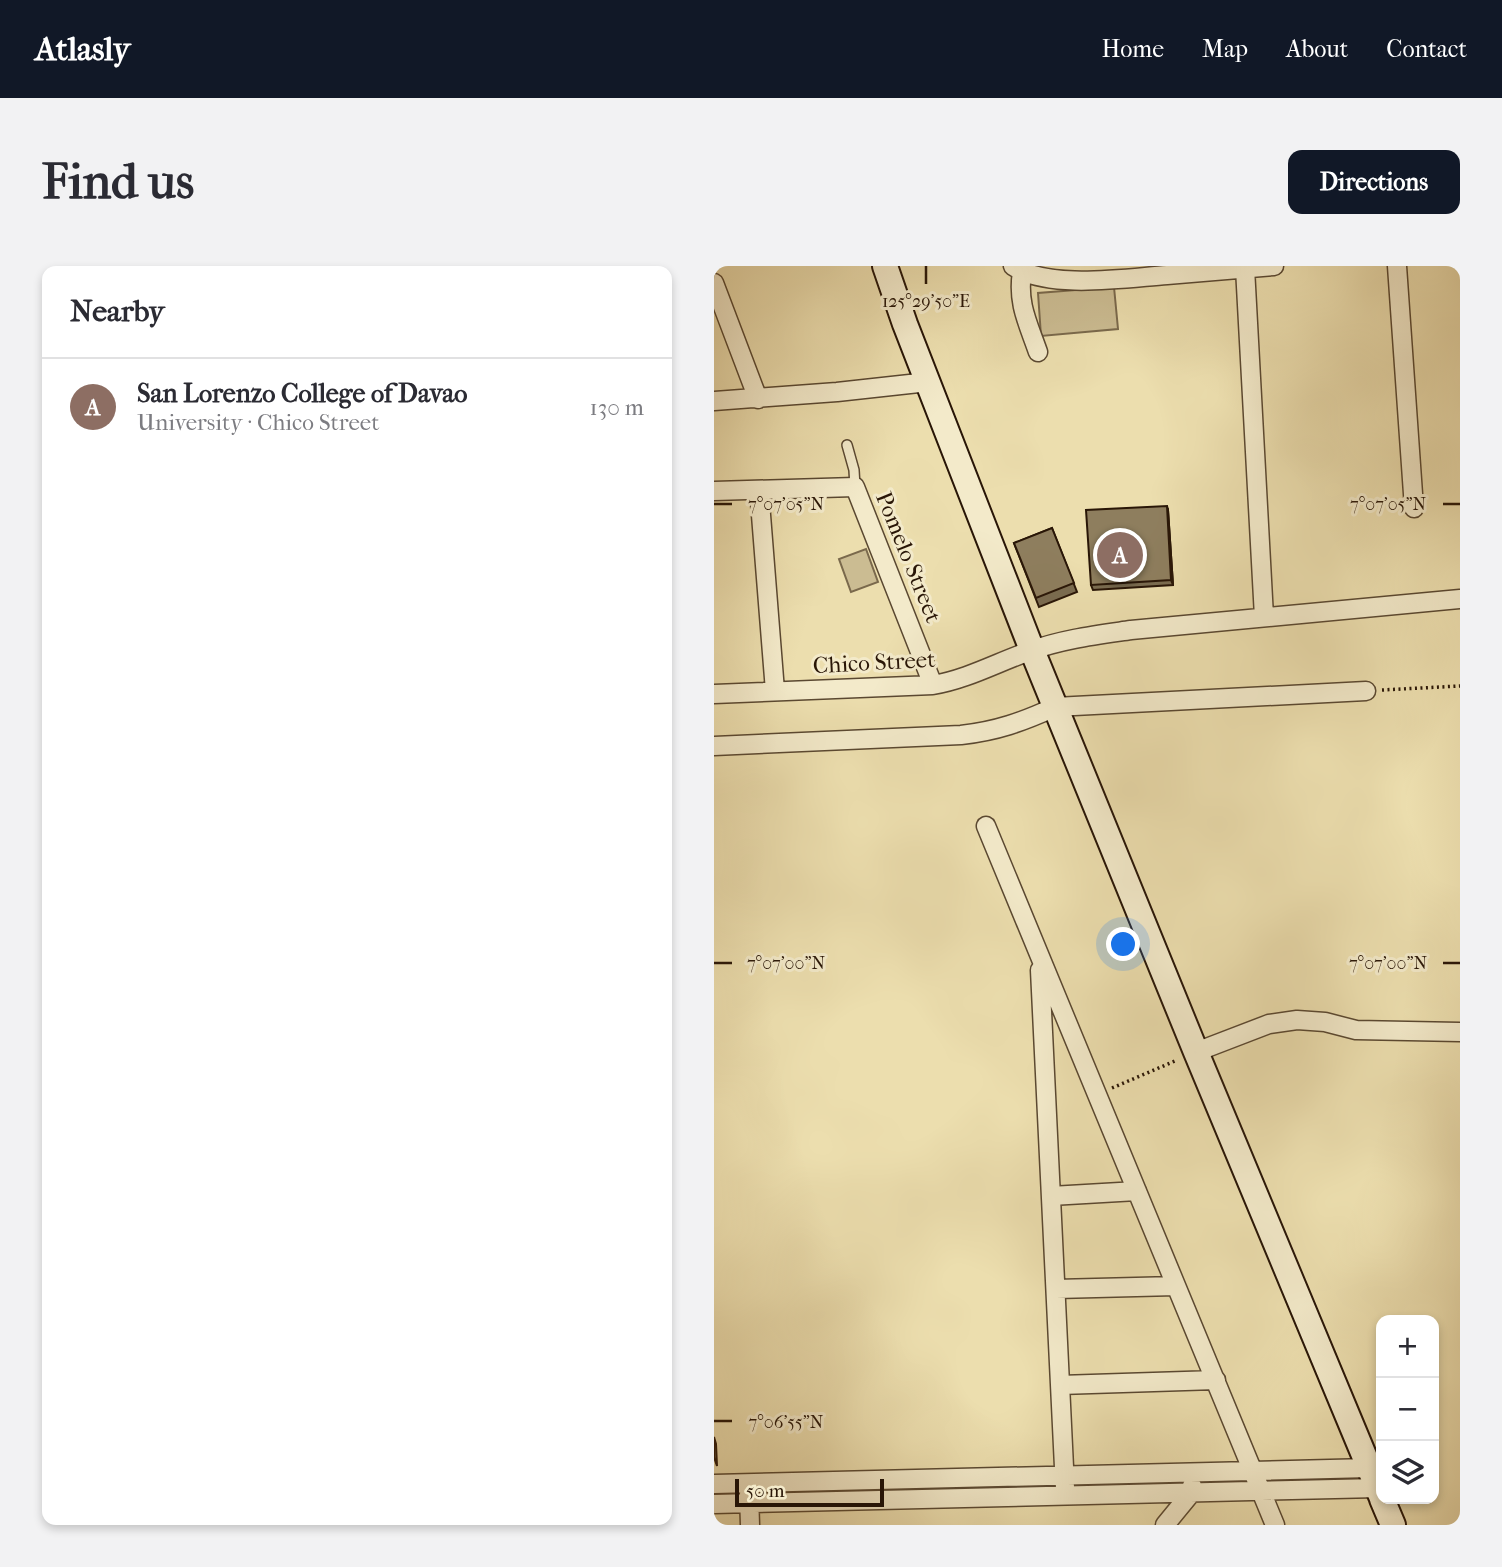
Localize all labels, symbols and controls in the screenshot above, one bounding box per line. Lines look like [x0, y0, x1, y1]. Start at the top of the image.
text: Atlasly [35, 30, 130, 69]
text: Home [1102, 35, 1164, 63]
text: Map [1202, 35, 1248, 63]
text: About [1286, 35, 1348, 63]
text: Contact [1386, 35, 1467, 63]
button: Directions [1288, 150, 1460, 214]
text: Find us [42, 153, 194, 211]
text: 125°29'50"E [882, 291, 970, 312]
text: Nearby [70, 294, 165, 329]
text: San Lorenzo College of Davao [137, 378, 467, 409]
text: A [86, 394, 100, 421]
text: 130 m [590, 394, 644, 421]
text: University · Chico Street [137, 409, 379, 436]
street label: Pomelo Street [870, 488, 947, 627]
text: 7°07'05"N [748, 494, 824, 515]
text: 7°07'05"N [1350, 494, 1426, 515]
pin: A [1097, 529, 1143, 581]
street label: Chico Street [812, 646, 936, 679]
your location [1106, 927, 1140, 961]
text: 7°07'00"N [747, 953, 825, 974]
text: 7°07'00"N [1349, 953, 1427, 974]
map controls [1376, 1315, 1439, 1504]
button: + [1376, 1315, 1439, 1378]
button: − [1376, 1378, 1439, 1441]
text: 7°06'55"N [749, 1412, 824, 1433]
button: layers [1376, 1441, 1439, 1504]
scale bar [735, 1476, 884, 1508]
text: 50 m [746, 1480, 785, 1502]

